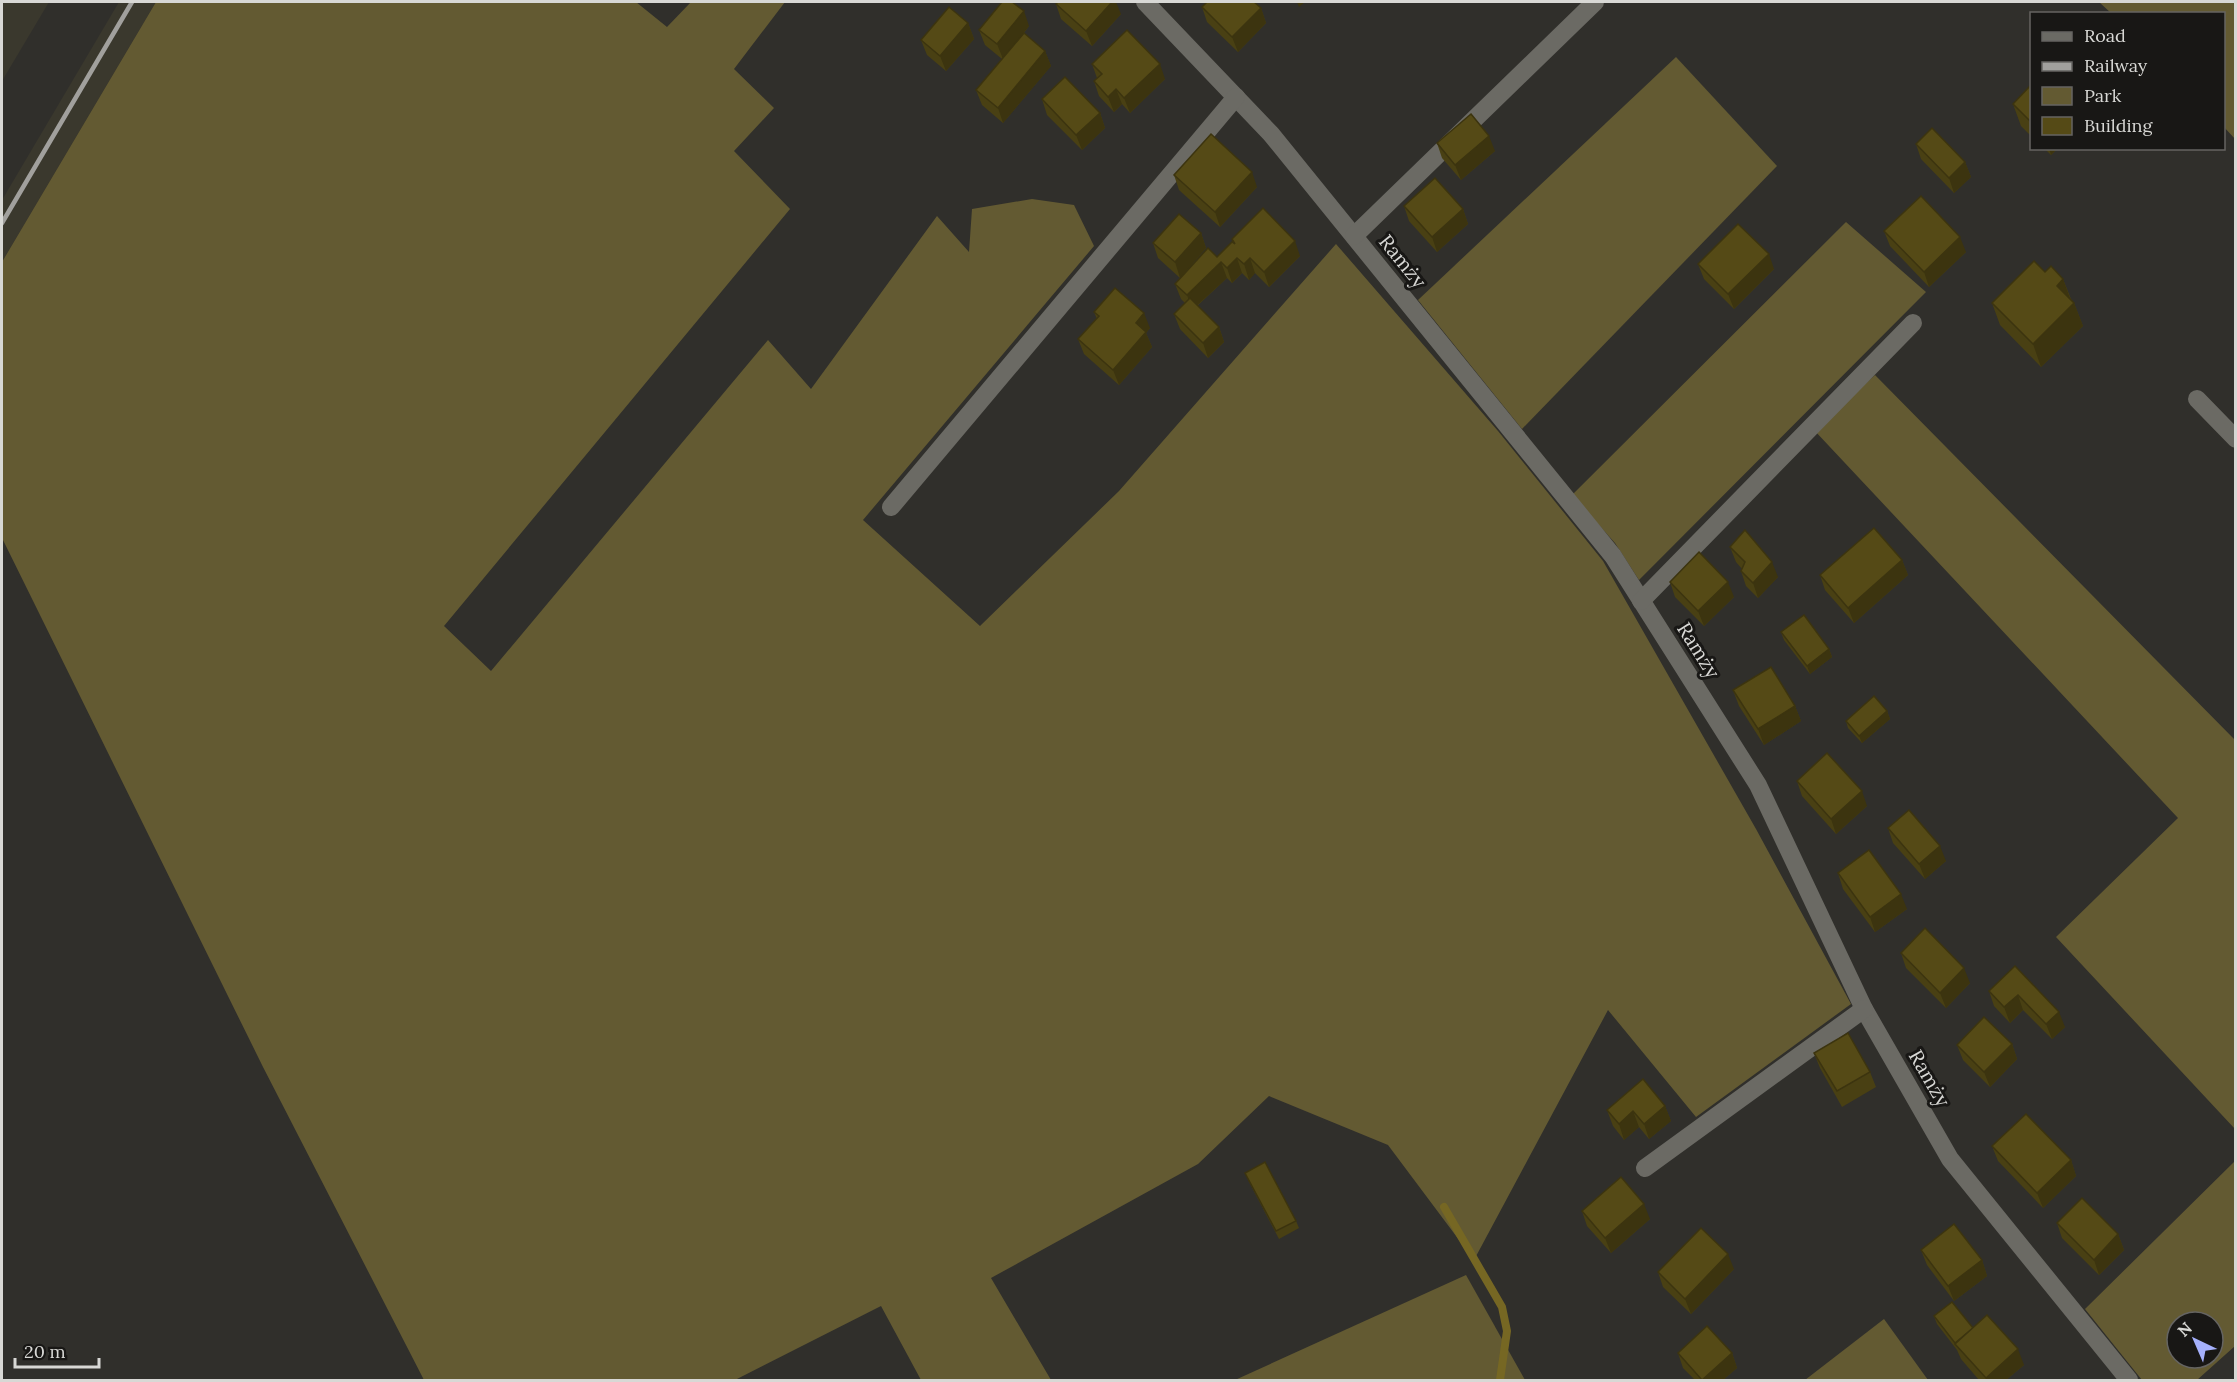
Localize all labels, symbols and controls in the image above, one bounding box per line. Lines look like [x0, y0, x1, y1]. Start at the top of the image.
legend [2030, 12, 2225, 150]
text: Road [2084, 24, 2126, 47]
text: Railway [2084, 54, 2148, 77]
text: Park [2084, 84, 2122, 107]
text: Building [2084, 114, 2154, 137]
street label: Ramży [1374, 229, 1432, 293]
street label: Ramży [1672, 617, 1726, 683]
street label: Ramży [1904, 1045, 1956, 1111]
north arrow [2165, 1310, 2225, 1370]
text: N [2173, 1318, 2196, 1341]
scale bar [15, 1331, 99, 1369]
text: 20 m [24, 1340, 66, 1363]

